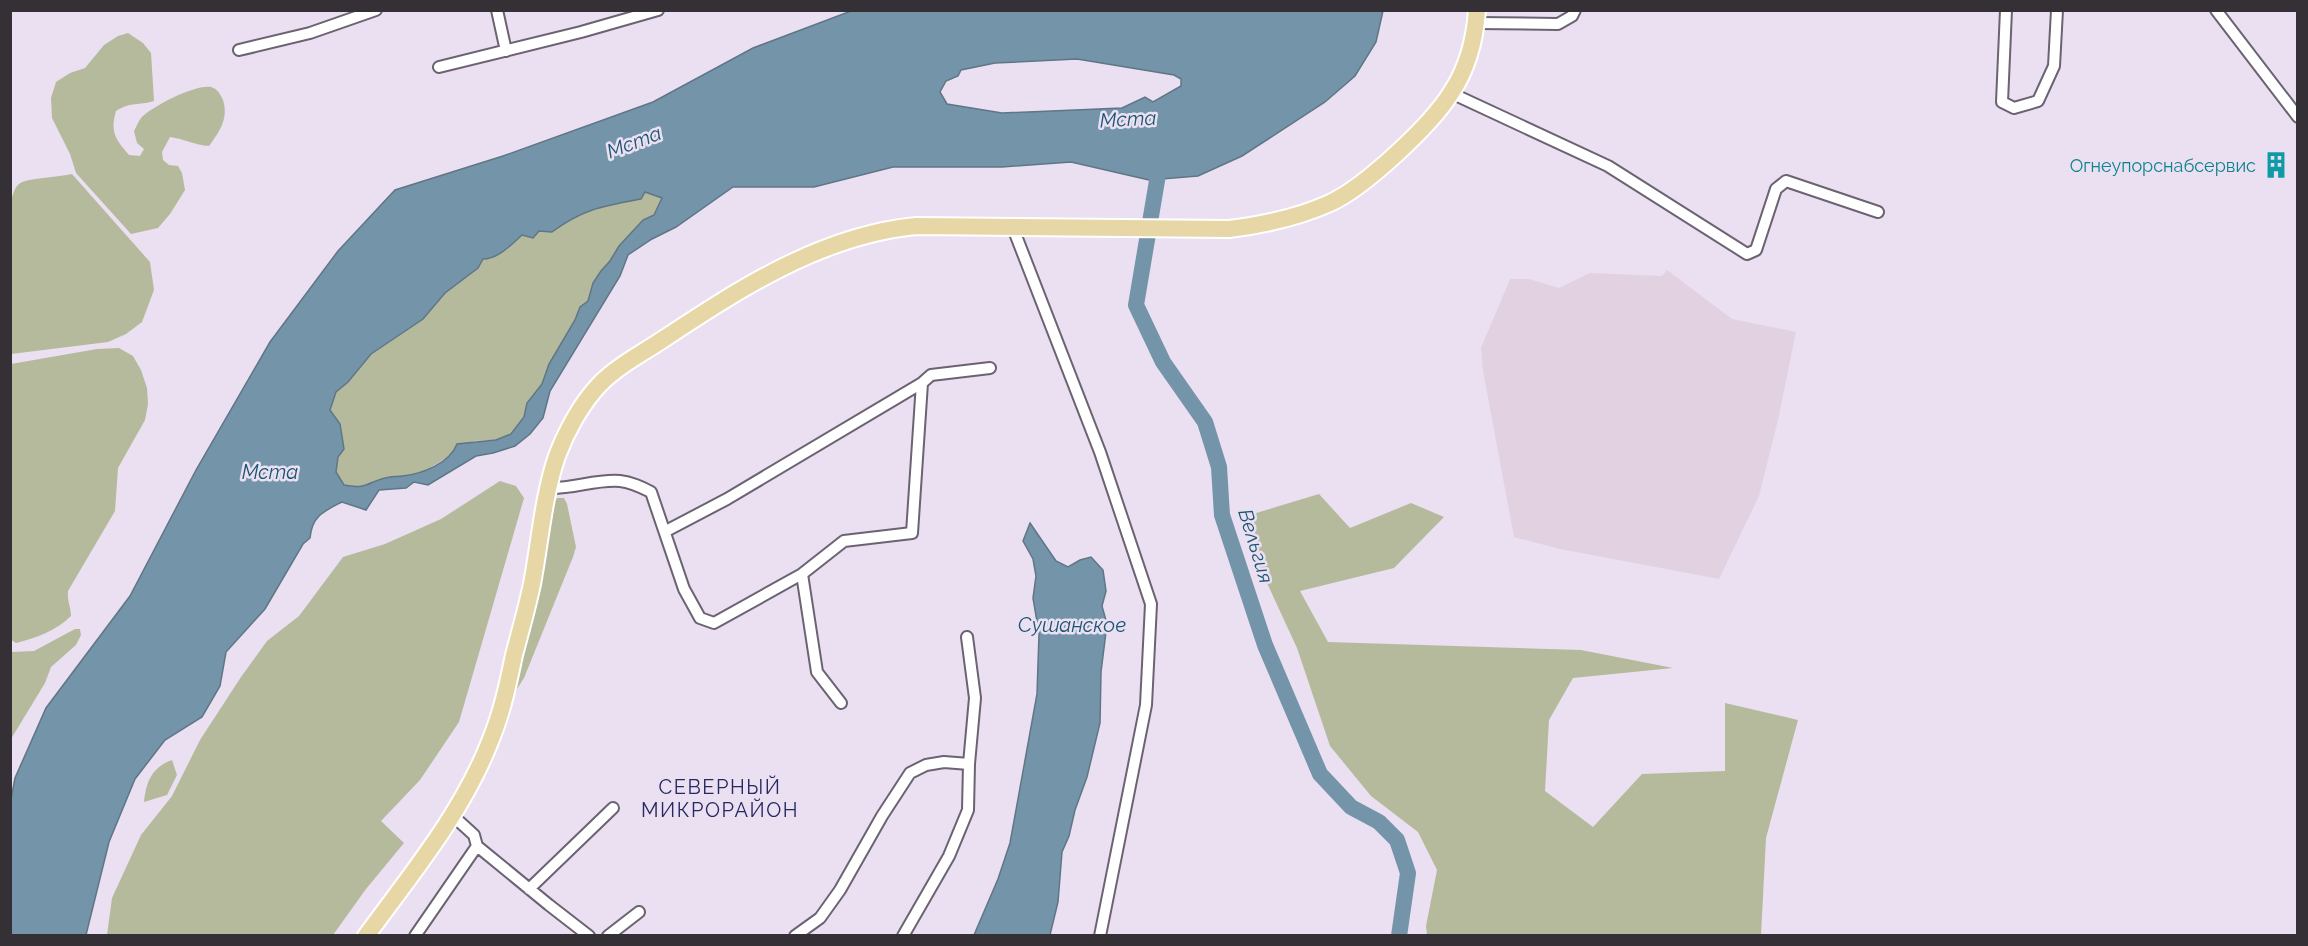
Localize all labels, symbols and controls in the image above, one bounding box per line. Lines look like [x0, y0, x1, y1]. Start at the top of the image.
water label: Мста [1099, 106, 1157, 132]
water label: Мста [603, 121, 665, 163]
building icon: Огнеупорснабсервис [2261, 150, 2291, 180]
place label: Огнеупорснабсервис [2070, 155, 2256, 176]
water label: Мста [242, 460, 298, 484]
water label: Вельгия [1233, 506, 1279, 586]
water label: Сушанское [1018, 613, 1126, 637]
district label: СЕВЕРНЫЙ МИКРОРАЙОН [641, 775, 799, 822]

